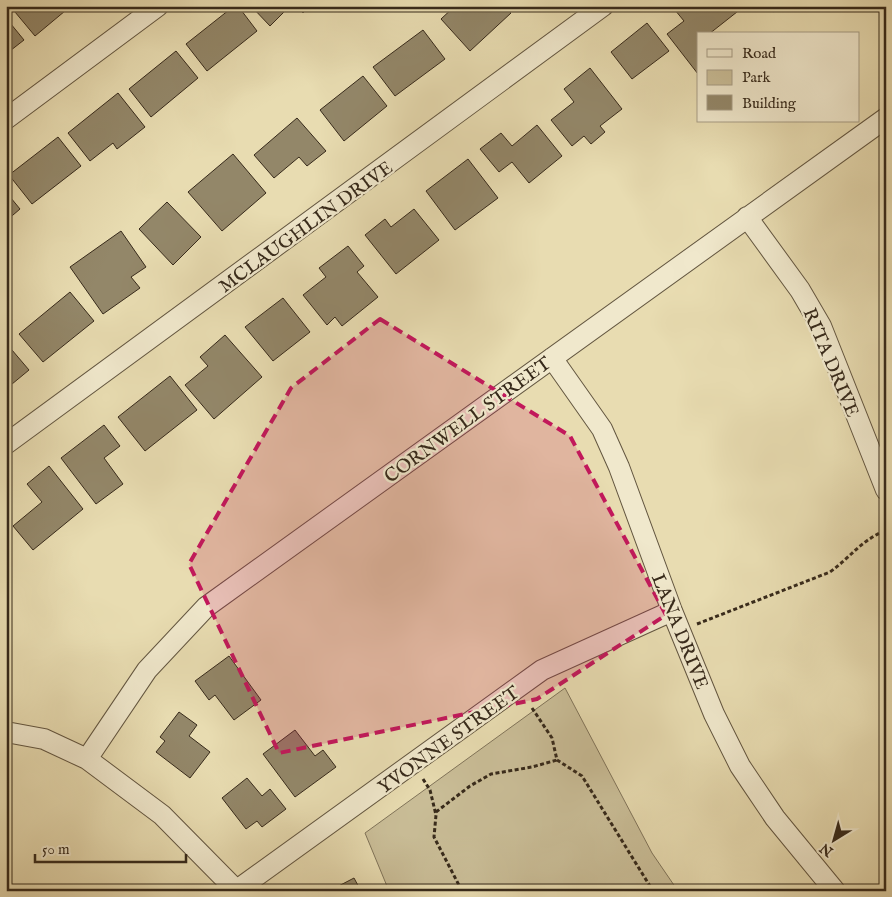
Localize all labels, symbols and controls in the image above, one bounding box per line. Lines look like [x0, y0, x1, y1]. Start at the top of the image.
legend [697, 32, 860, 122]
text: Road [742, 44, 777, 63]
text: Park [742, 68, 772, 87]
text: Building [742, 94, 797, 113]
street label: MCLAUGHLIN DRIVE [214, 156, 398, 299]
street label: RITA DRIVE [796, 305, 864, 421]
street label: CORNWELL STREET [380, 352, 556, 489]
street label: LANA DRIVE [645, 570, 713, 693]
street label: YVONNE STREET [374, 681, 525, 800]
north arrow [810, 814, 860, 864]
scale bar [35, 832, 186, 864]
text: N [817, 839, 838, 861]
text: 50 m [42, 840, 70, 859]

